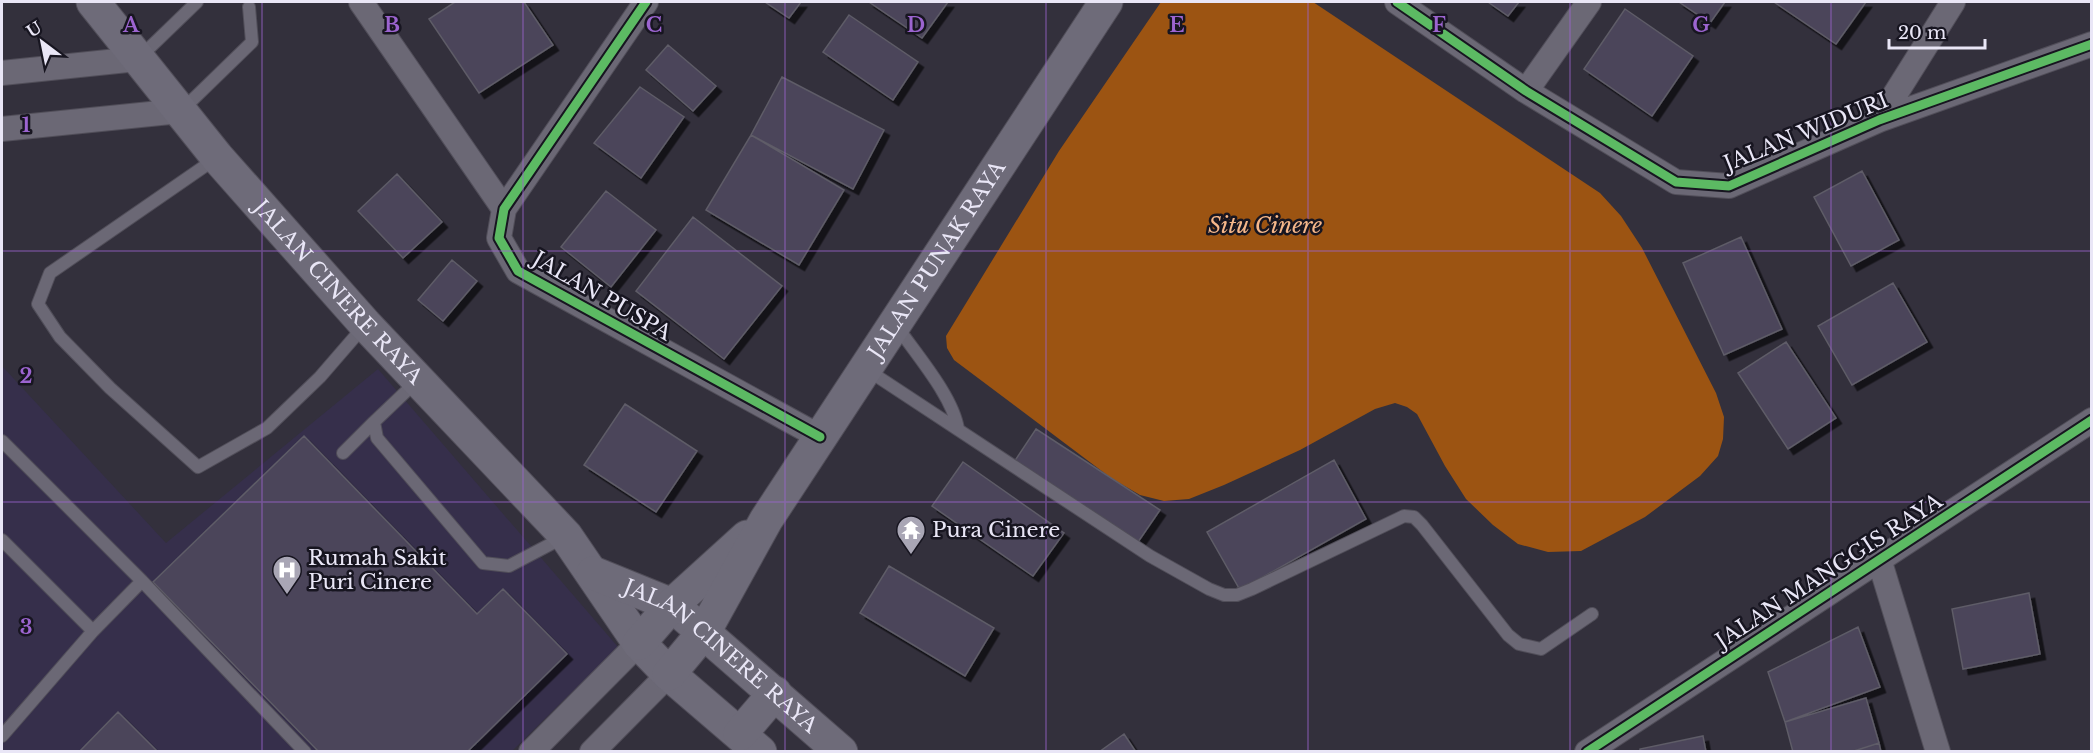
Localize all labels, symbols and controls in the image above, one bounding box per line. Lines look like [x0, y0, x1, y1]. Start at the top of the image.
north arrow [12, 12, 72, 72]
scale bar [1889, 12, 1985, 50]
text: A [122, 13, 140, 37]
text: B [384, 13, 400, 37]
text: C [646, 13, 662, 37]
text: D [907, 13, 925, 37]
text: E [1169, 13, 1185, 37]
text: F [1432, 13, 1446, 37]
text: G [1692, 13, 1710, 37]
text: U [23, 17, 45, 41]
text: 20 m [1898, 22, 1946, 44]
street label: JALAN WIDURI [1717, 87, 1892, 178]
text: 1 [22, 113, 31, 137]
street label: JALAN PUNAK RAYA [861, 155, 1012, 366]
street label: JALAN CINERE RAYA [246, 192, 429, 390]
water label: Situ Cinere [1208, 212, 1322, 239]
street label: JALAN PUSPA [525, 244, 677, 347]
text: 2 [19, 364, 33, 388]
street label: JALAN MANGGIS RAYA [1708, 488, 1948, 656]
temple icon: Pura Cinere [895, 514, 927, 556]
place label: Pura Cinere [932, 517, 1060, 543]
place label: Rumah Sakit Puri Cinere [308, 545, 447, 595]
hospital icon: Rumah Sakit Puri Cinere [271, 554, 303, 596]
street label: JALAN CINERE RAYA [617, 573, 823, 739]
text: 3 [20, 615, 32, 639]

